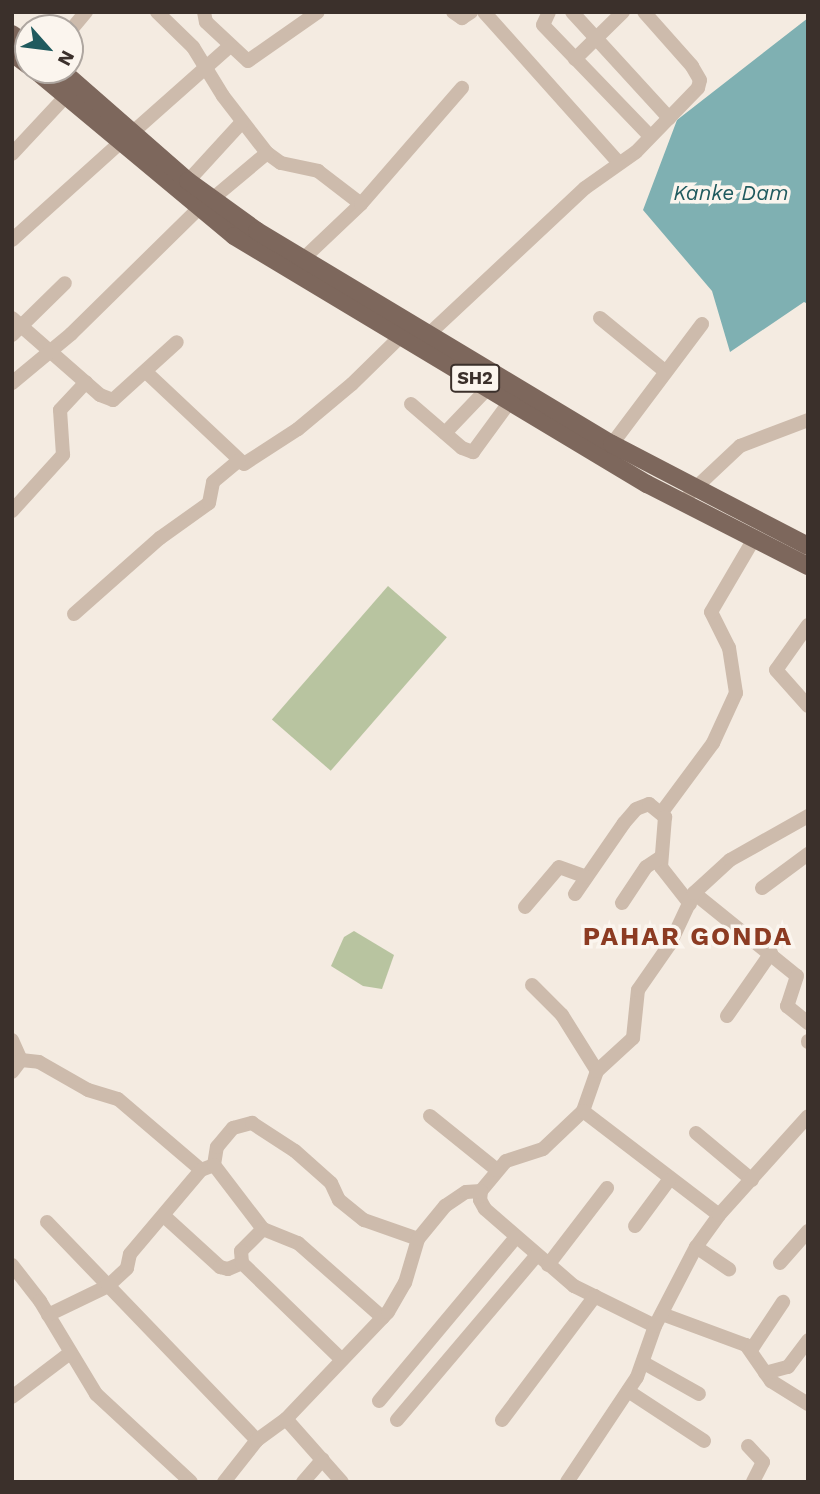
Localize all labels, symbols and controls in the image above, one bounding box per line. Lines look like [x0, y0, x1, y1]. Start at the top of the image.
north arrow [14, 14, 84, 84]
text: N [53, 47, 80, 70]
water label: Kanke Dam [673, 180, 789, 206]
road number: SH2 [449, 364, 501, 392]
district label: PAHAR GONDA [584, 921, 792, 953]

